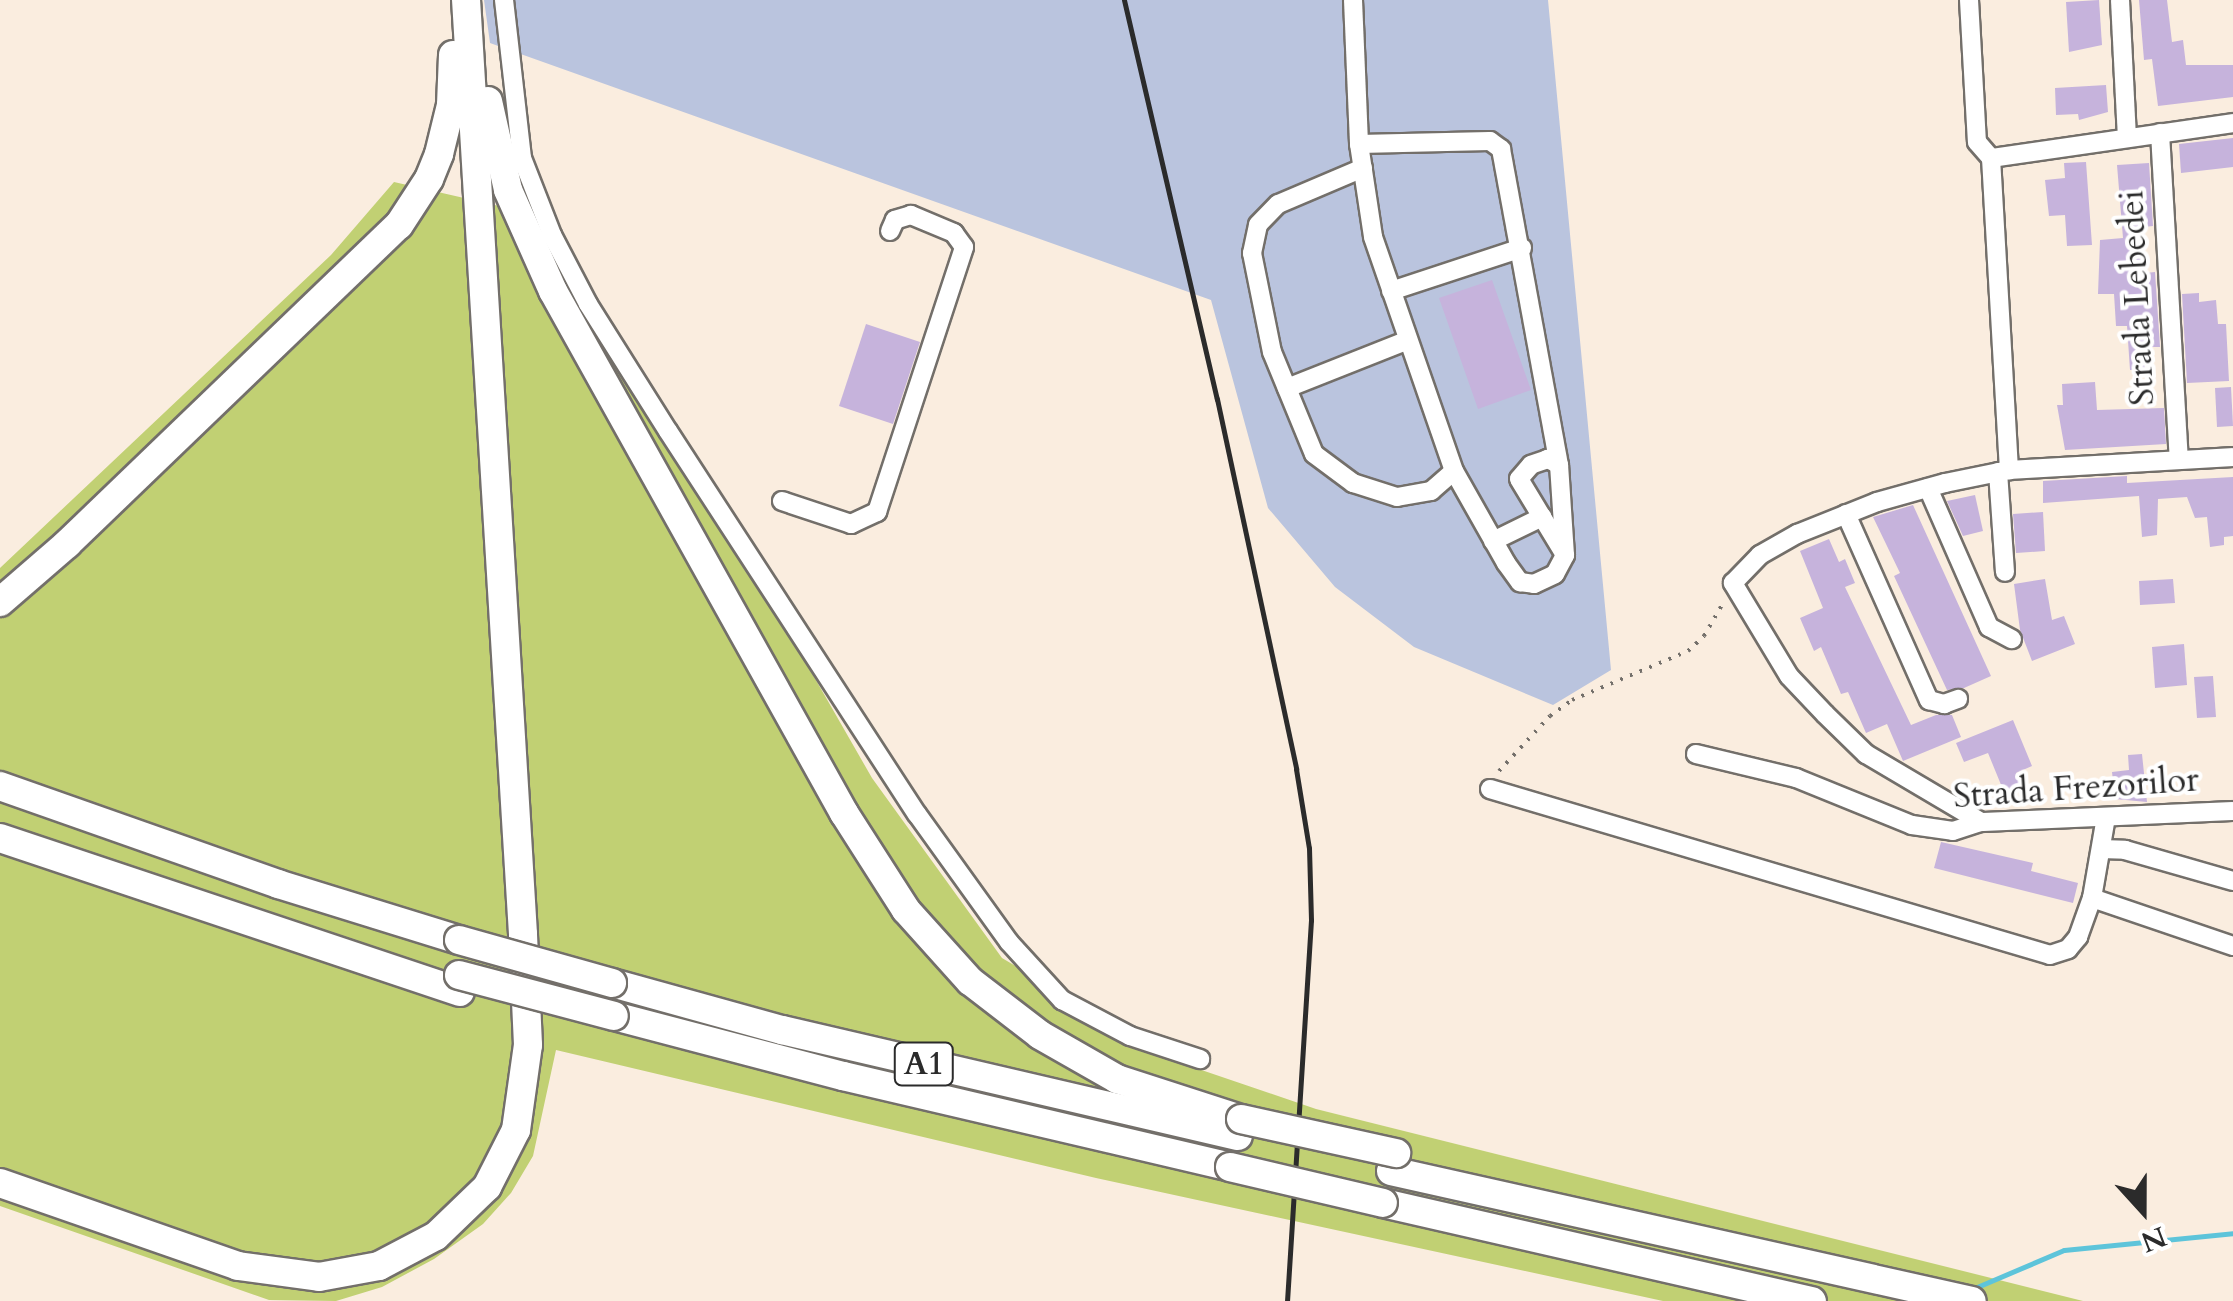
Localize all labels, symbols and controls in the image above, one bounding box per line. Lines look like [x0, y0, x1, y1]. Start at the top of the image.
street label: Strada Lebedei [2110, 189, 2164, 407]
street label: Strada Frezorilor [1952, 758, 2200, 818]
road number: A1 [892, 1037, 956, 1091]
north arrow [2093, 1161, 2193, 1261]
text: N [2136, 1217, 2172, 1261]

